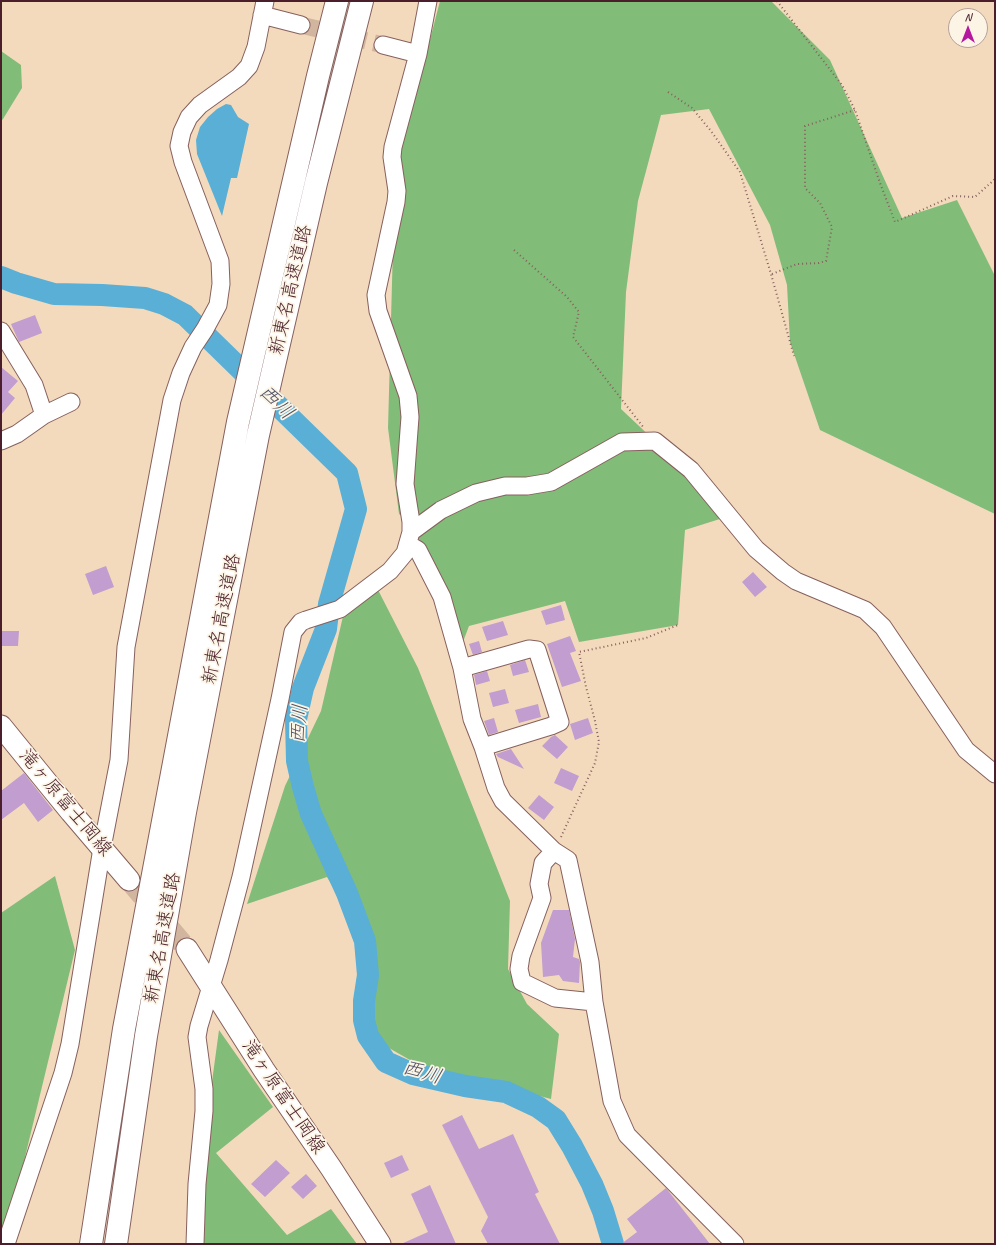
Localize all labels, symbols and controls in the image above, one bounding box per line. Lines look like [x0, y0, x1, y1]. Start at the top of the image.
north arrow [948, 8, 988, 48]
text: N [965, 10, 971, 24]
street label: 新東名高速道路 [265, 223, 317, 357]
water label: 西川 [253, 380, 299, 426]
street label: 新東名高速道路 [198, 552, 246, 686]
water label: 西川 [287, 703, 313, 745]
street label: 滝ヶ原富士岡線 [14, 745, 116, 861]
street label: 新東名高速道路 [140, 871, 186, 1005]
street label: 滝ヶ原富士岡線 [236, 1035, 330, 1159]
water label: 西川 [399, 1056, 445, 1090]

